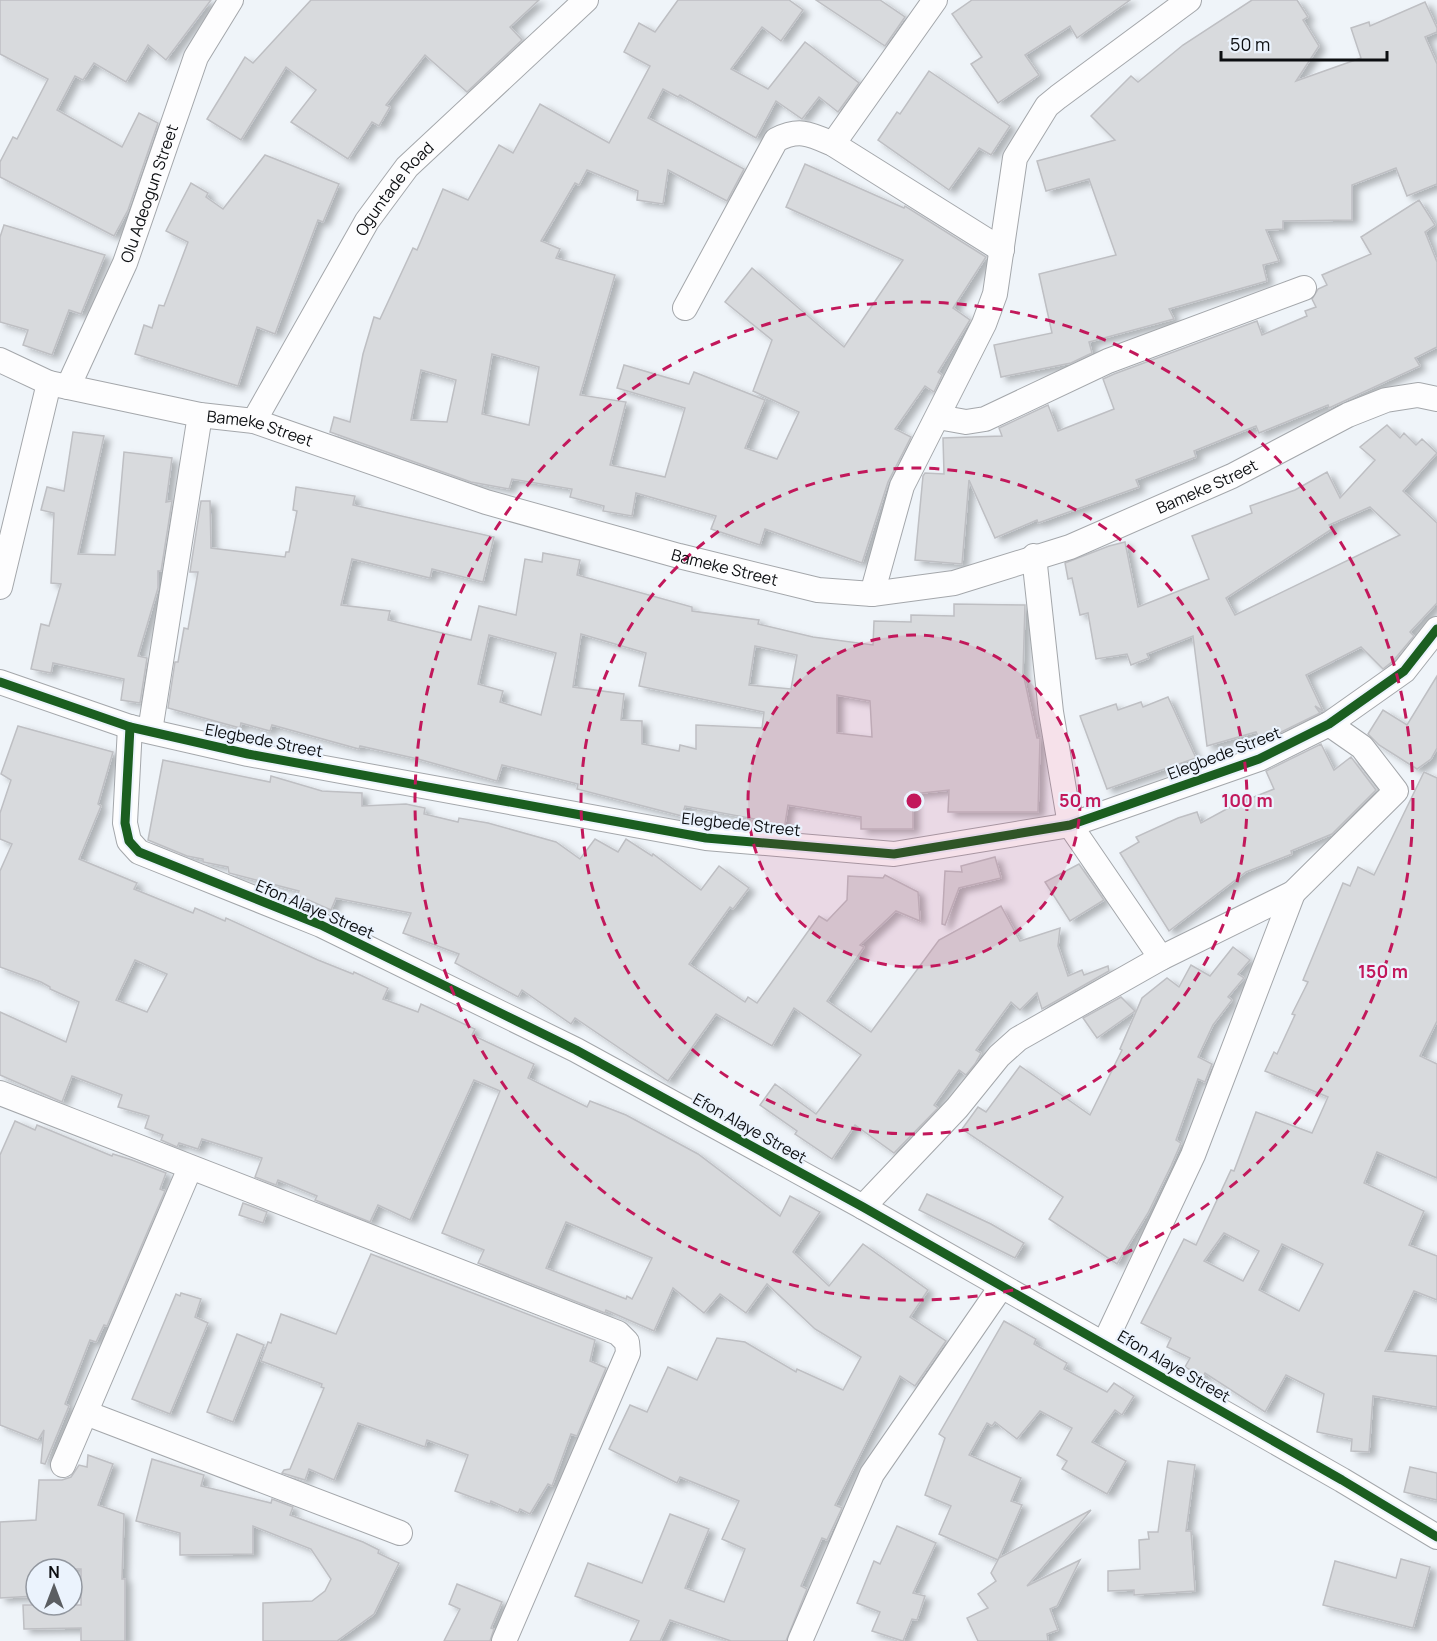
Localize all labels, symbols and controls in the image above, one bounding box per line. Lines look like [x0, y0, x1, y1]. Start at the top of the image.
scale bar [1221, 24, 1388, 62]
text: 50 m [1230, 32, 1270, 56]
street label: Olu Adeogun Street [115, 121, 183, 266]
street label: Oguntade Road [350, 137, 438, 240]
street label: Bameke Street [206, 405, 316, 452]
street label: Bameke Street [1153, 454, 1261, 519]
street label: Bameke Street [669, 543, 780, 591]
street label: Elegbede Street [203, 718, 325, 762]
street label: Elegbede Street [1164, 721, 1284, 785]
text: 50 m [1059, 788, 1101, 812]
text: 100 m [1221, 788, 1273, 812]
centre of rings [904, 791, 924, 811]
street label: Elegbede Street [680, 807, 802, 841]
street label: Efon Alaye Street [252, 874, 378, 944]
text: 150 m [1358, 959, 1408, 983]
street label: Efon Alaye Street [689, 1088, 811, 1168]
street label: Efon Alaye Street [1114, 1325, 1234, 1407]
north arrow [24, 1557, 84, 1617]
text: N [48, 1561, 60, 1583]

